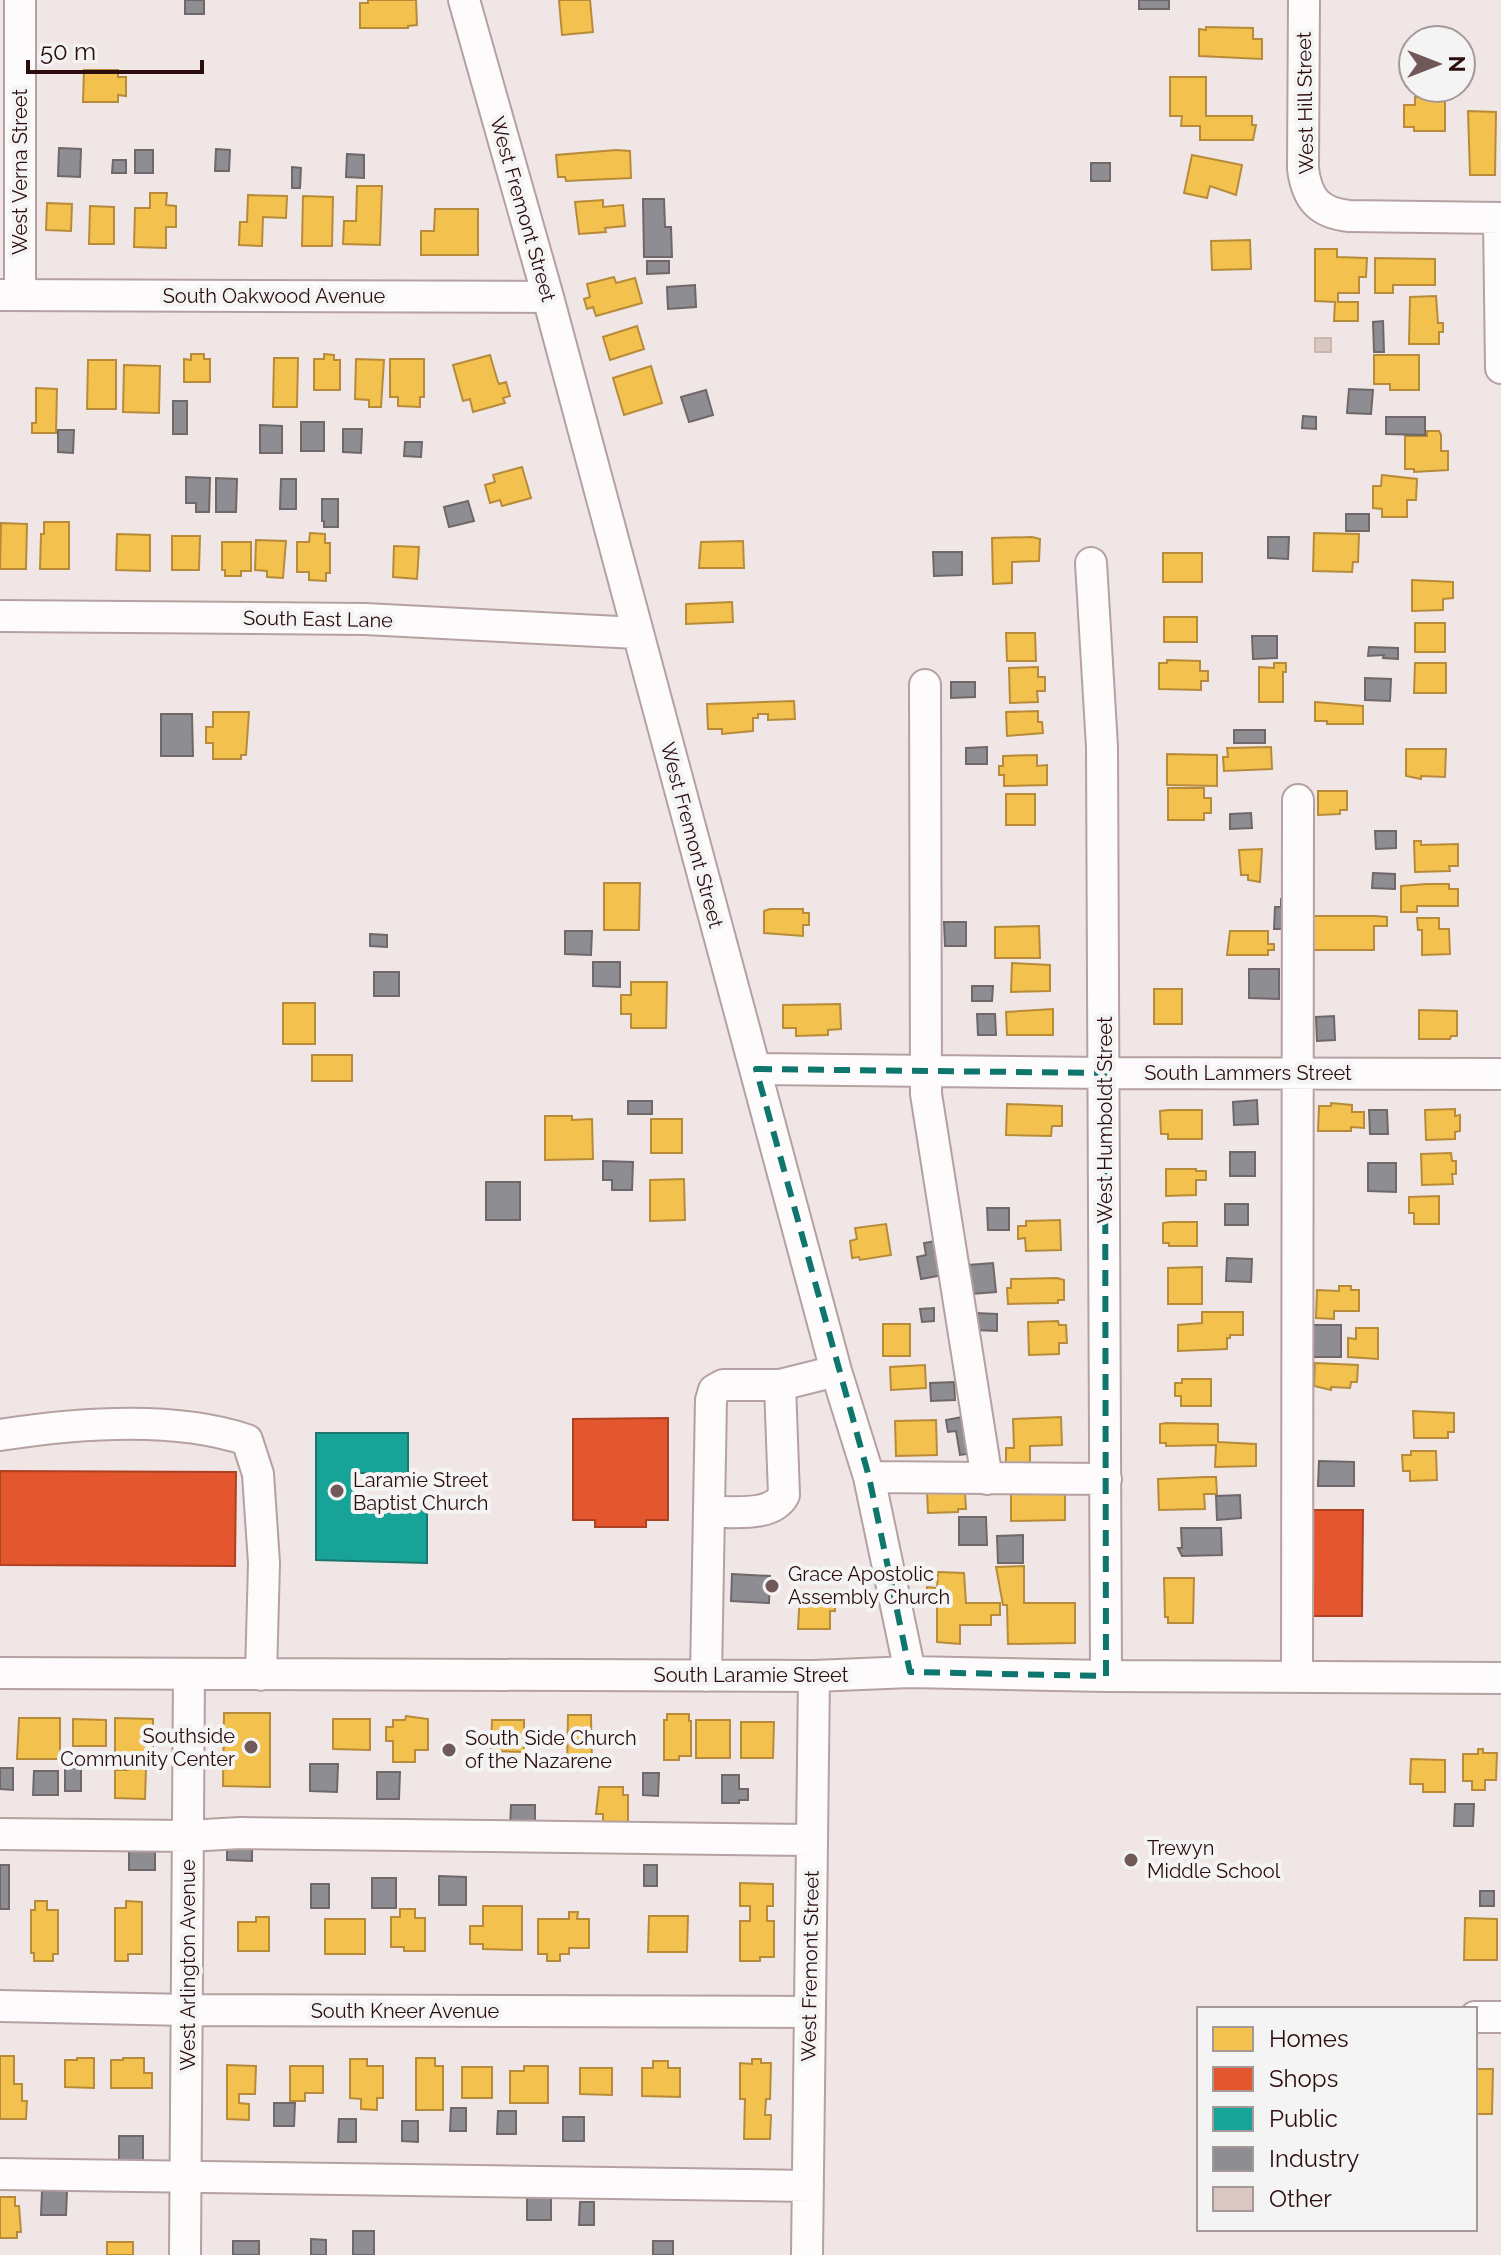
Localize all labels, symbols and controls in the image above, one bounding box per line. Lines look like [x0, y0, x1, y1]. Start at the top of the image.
scale bar [28, 24, 202, 74]
north arrow [1397, 24, 1477, 104]
street label: West Hill Street [1292, 31, 1318, 175]
text: 50 m [40, 37, 96, 66]
text: N [1444, 56, 1470, 72]
street label: West Verna Street [8, 89, 32, 255]
street label: West Fremont Street [485, 114, 561, 305]
street label: South Oakwood Avenue [163, 284, 386, 308]
street label: South East Lane [243, 606, 393, 632]
street label: West Fremont Street [656, 739, 728, 931]
street label: West Humboldt Street [1093, 1016, 1117, 1224]
street label: South Lammers Street [1144, 1061, 1352, 1085]
place label: Laramie Street Baptist Church [353, 1468, 489, 1515]
marker: Laramie Street Baptist Church [328, 1482, 346, 1500]
place label: Grace Apostolic Assembly Church [788, 1562, 950, 1609]
marker: Grace Apostolic Assembly Church [763, 1577, 781, 1595]
street label: South Laramie Street [654, 1663, 849, 1687]
place label: Southside Community Center [60, 1724, 235, 1771]
place label: South Side Church of the Nazarene [465, 1726, 637, 1773]
marker: Southside Community Center [242, 1738, 260, 1756]
marker: South Side Church of the Nazarene [440, 1741, 458, 1759]
place label: Trewyn Middle School [1147, 1836, 1281, 1883]
marker: Trewyn Middle School [1122, 1851, 1140, 1869]
street label: West Arlington Avenue [176, 1859, 200, 2071]
street label: West Fremont Street [796, 1870, 824, 2062]
street label: South Kneer Avenue [311, 1999, 500, 2023]
legend [1197, 2007, 1477, 2231]
text: Homes [1269, 2024, 1349, 2053]
text: Shops [1269, 2064, 1338, 2093]
text: Public [1269, 2104, 1338, 2133]
text: Industry [1269, 2144, 1359, 2173]
text: Other [1269, 2184, 1332, 2213]

